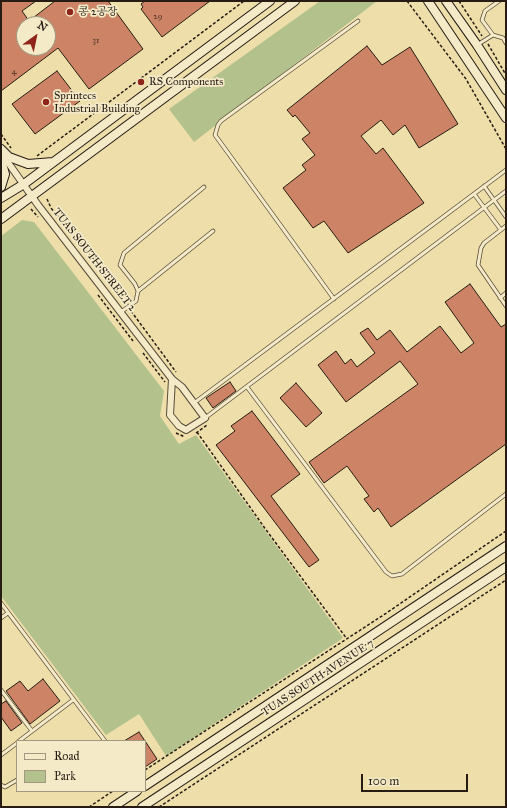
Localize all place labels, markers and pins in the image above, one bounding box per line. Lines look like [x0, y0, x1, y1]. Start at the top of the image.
place label: 콩 2공장 [78, 5, 118, 19]
marker: 콩 2공장 [65, 7, 75, 17]
place label: RS Components [149, 75, 223, 89]
marker: RS Components [136, 77, 146, 87]
place label: Sprintecs Industrial Building [54, 89, 140, 115]
marker: Sprintecs Industrial Building [41, 97, 51, 107]

